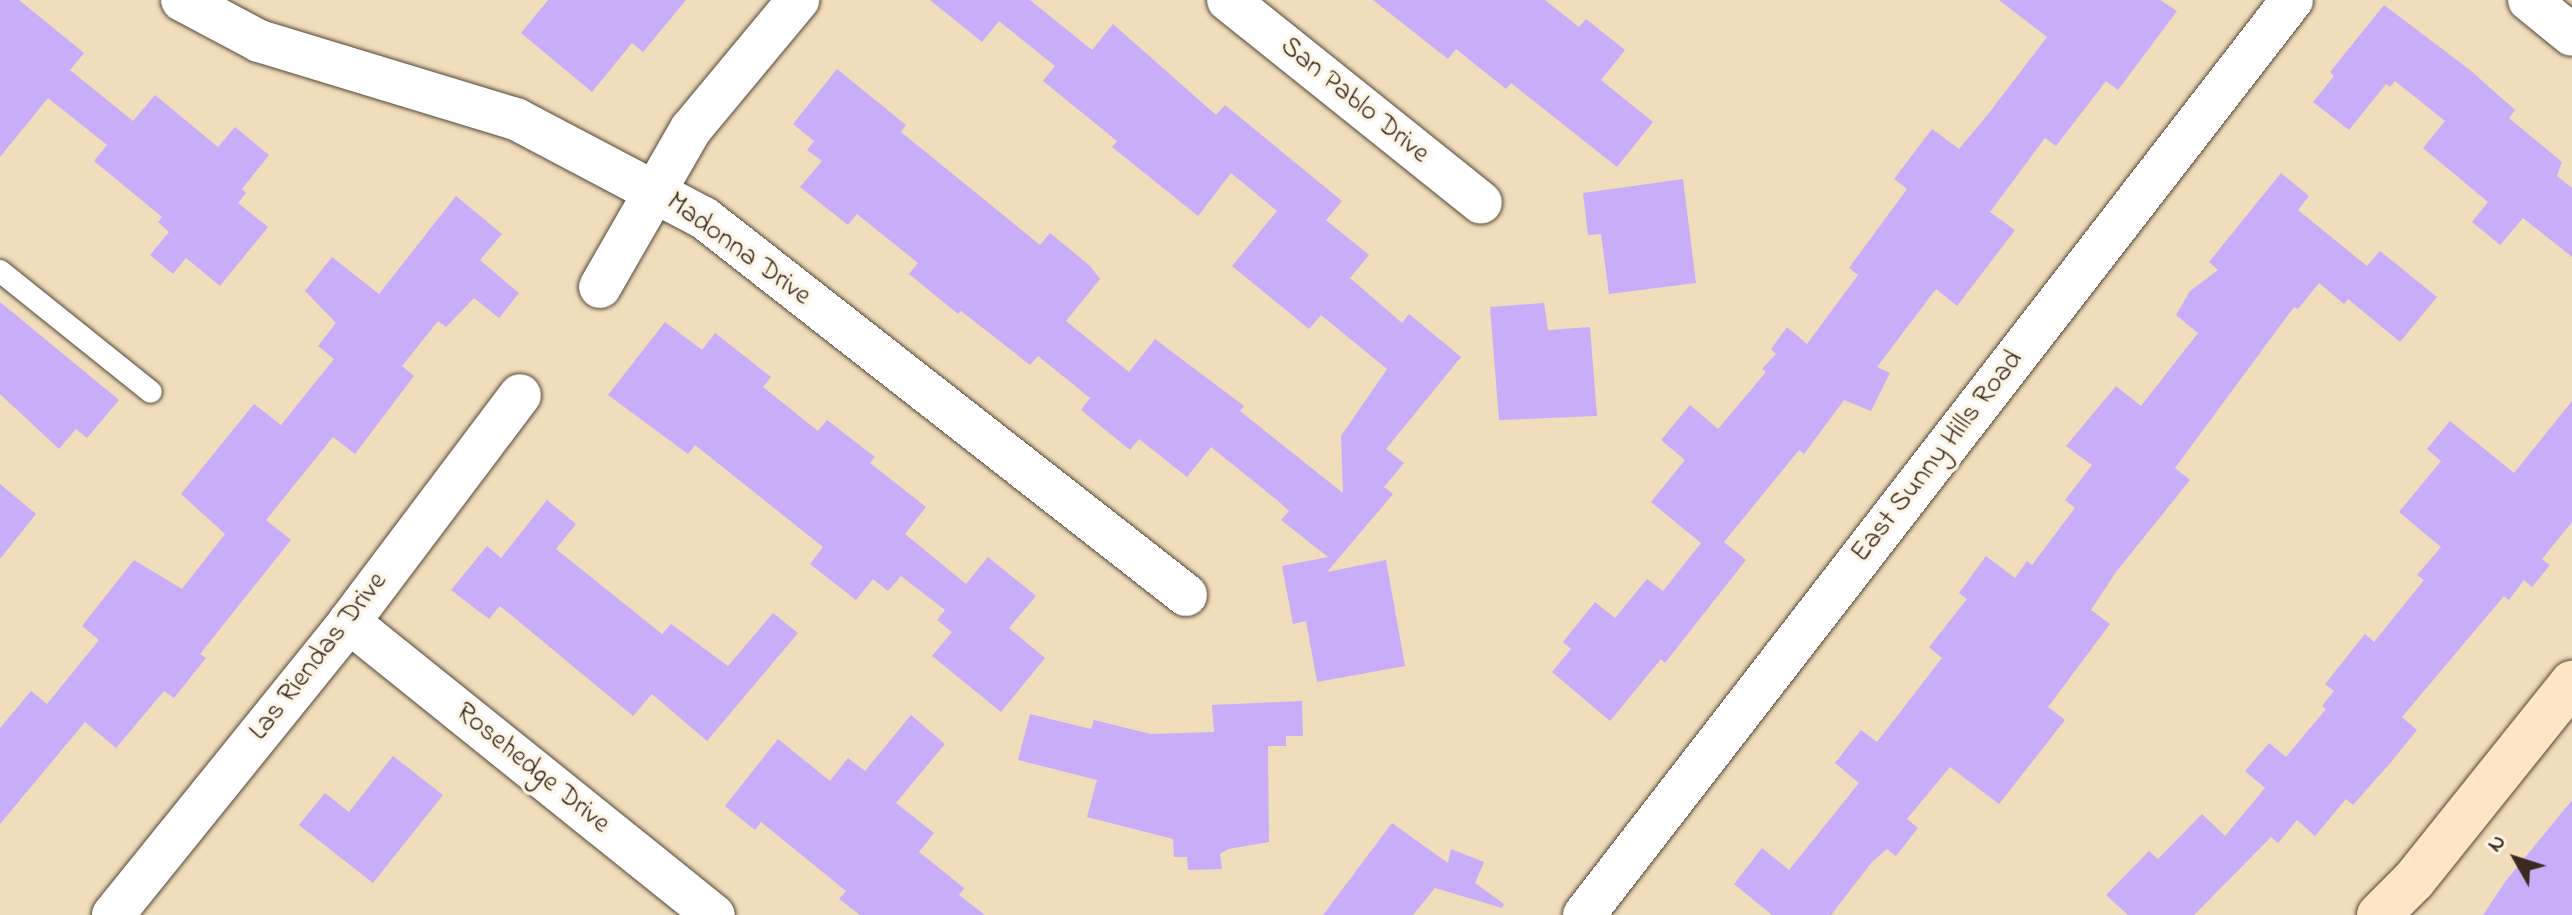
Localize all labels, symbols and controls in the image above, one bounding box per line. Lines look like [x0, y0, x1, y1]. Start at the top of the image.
street label: San Pablo Drive [1273, 31, 1435, 171]
street label: Madonna Drive [659, 186, 817, 314]
street label: East Sunny Hills Road [1845, 344, 2031, 570]
street label: Las Riendas Drive [243, 566, 395, 748]
street label: Rosehedge Drive [448, 696, 616, 842]
north arrow [2476, 819, 2556, 899]
text: N [2480, 828, 2514, 860]

